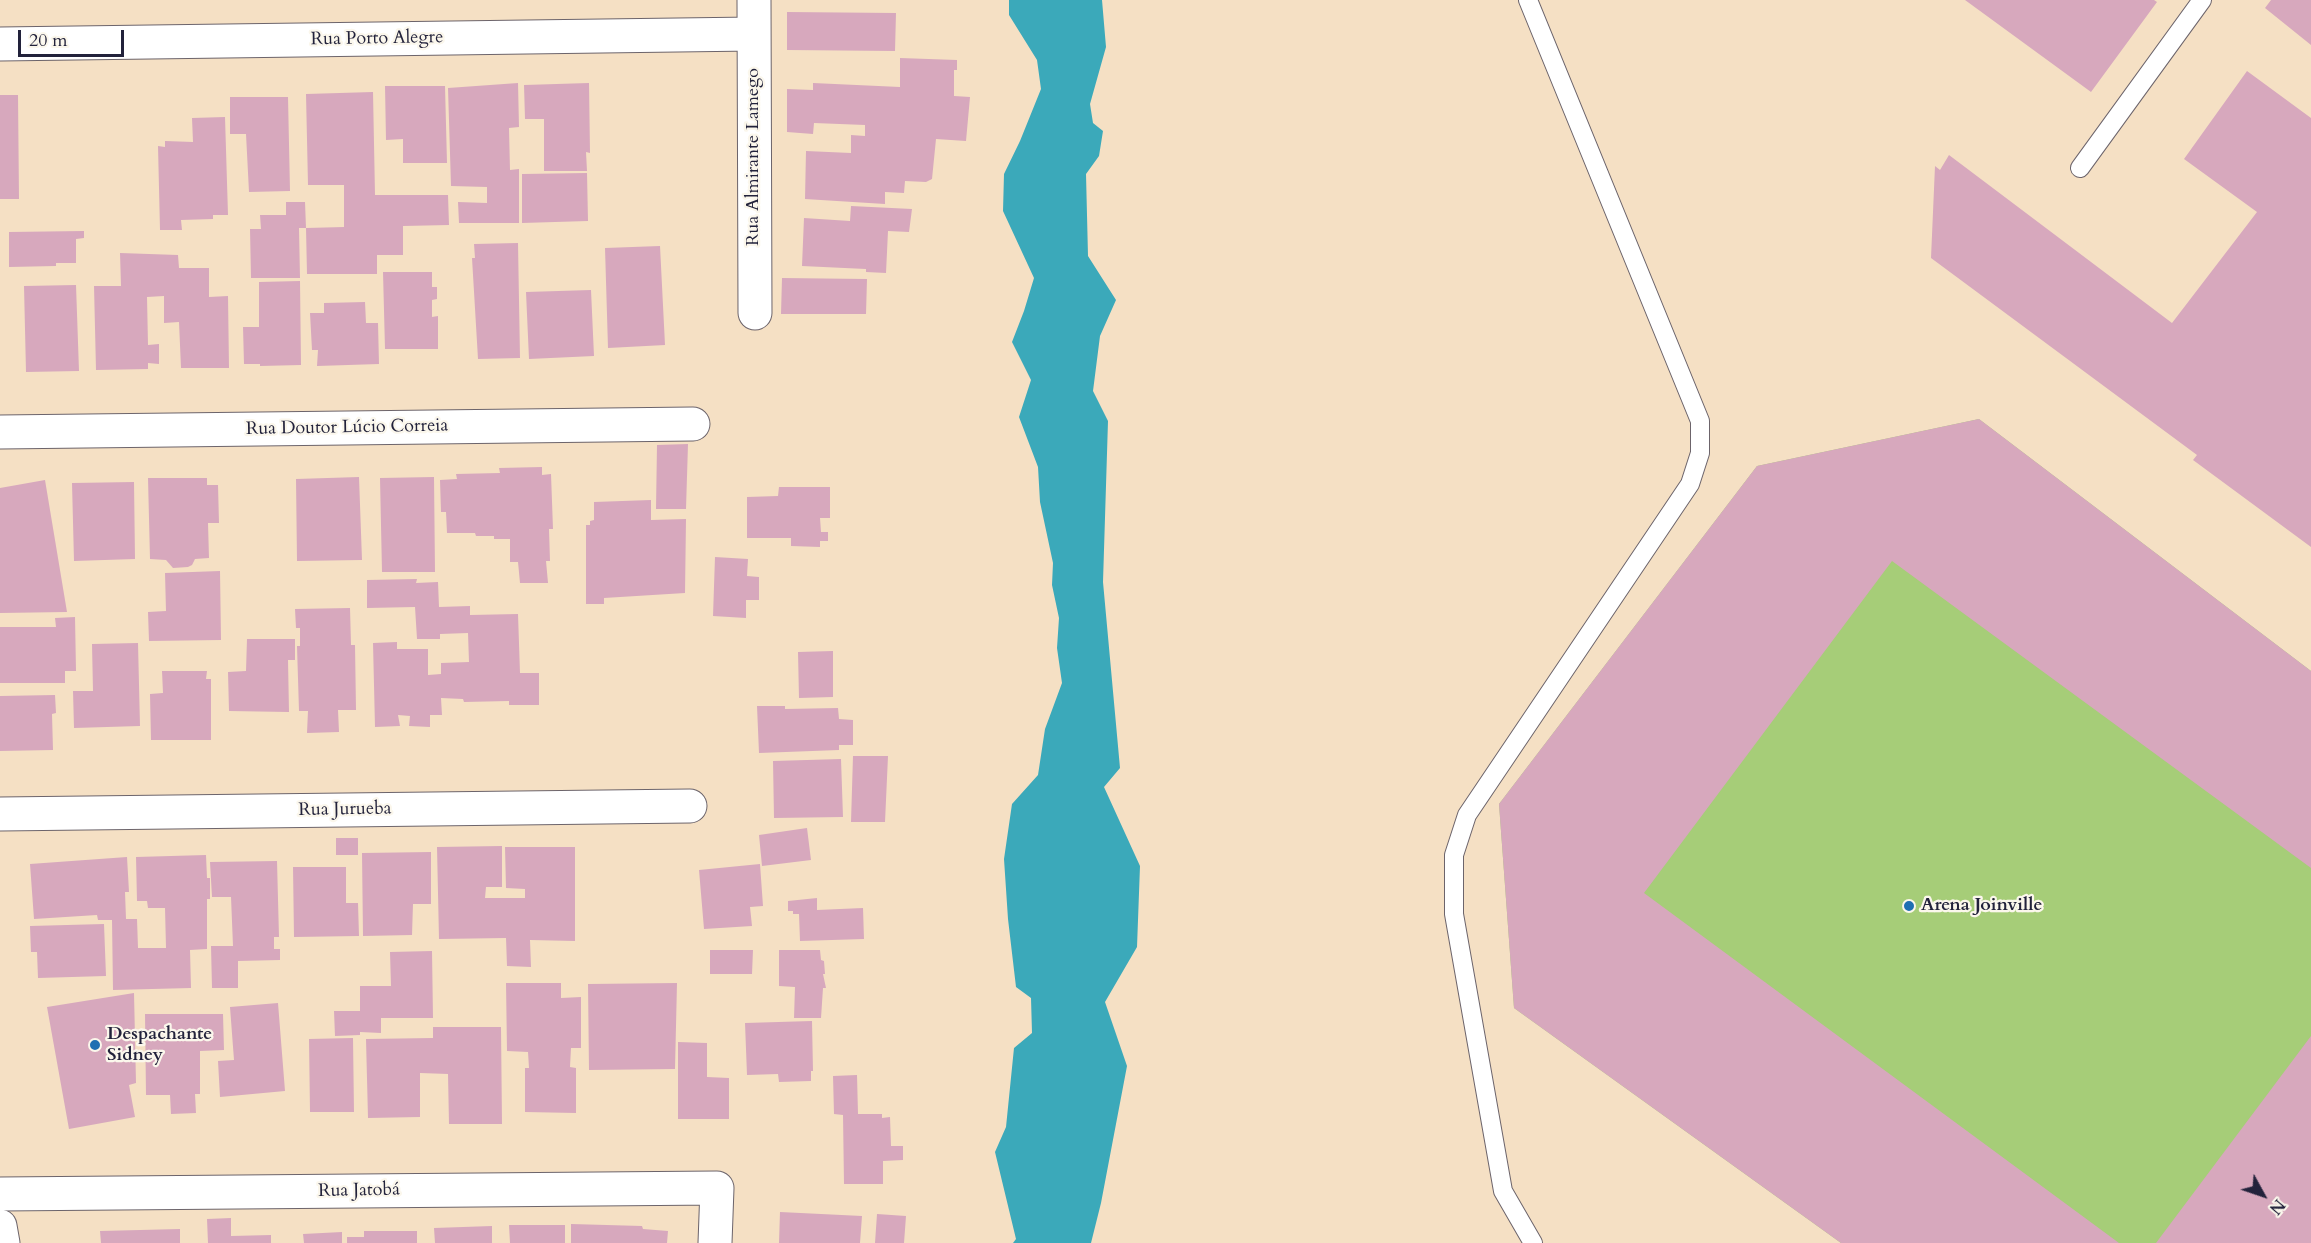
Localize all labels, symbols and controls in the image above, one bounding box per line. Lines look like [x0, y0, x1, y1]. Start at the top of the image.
scale bar [21, 18, 128, 56]
street label: Rua Porto Alegre [311, 27, 443, 51]
text: 20 m [29, 28, 68, 53]
street label: Rua Almirante Lamego [743, 68, 765, 246]
street label: Rua Doutor Lúcio Correia [246, 415, 448, 441]
street label: Rua Jurueba [298, 798, 392, 822]
place label: Arena Joinville [1921, 895, 2042, 917]
marker: Arena Joinville [1902, 899, 1916, 913]
place label: Despachante Sidney [107, 1024, 212, 1066]
marker: Despachante Sidney [88, 1038, 102, 1052]
north arrow [2233, 1165, 2293, 1225]
street label: Rua Jatobá [318, 1179, 400, 1203]
text: N [2264, 1194, 2290, 1219]

